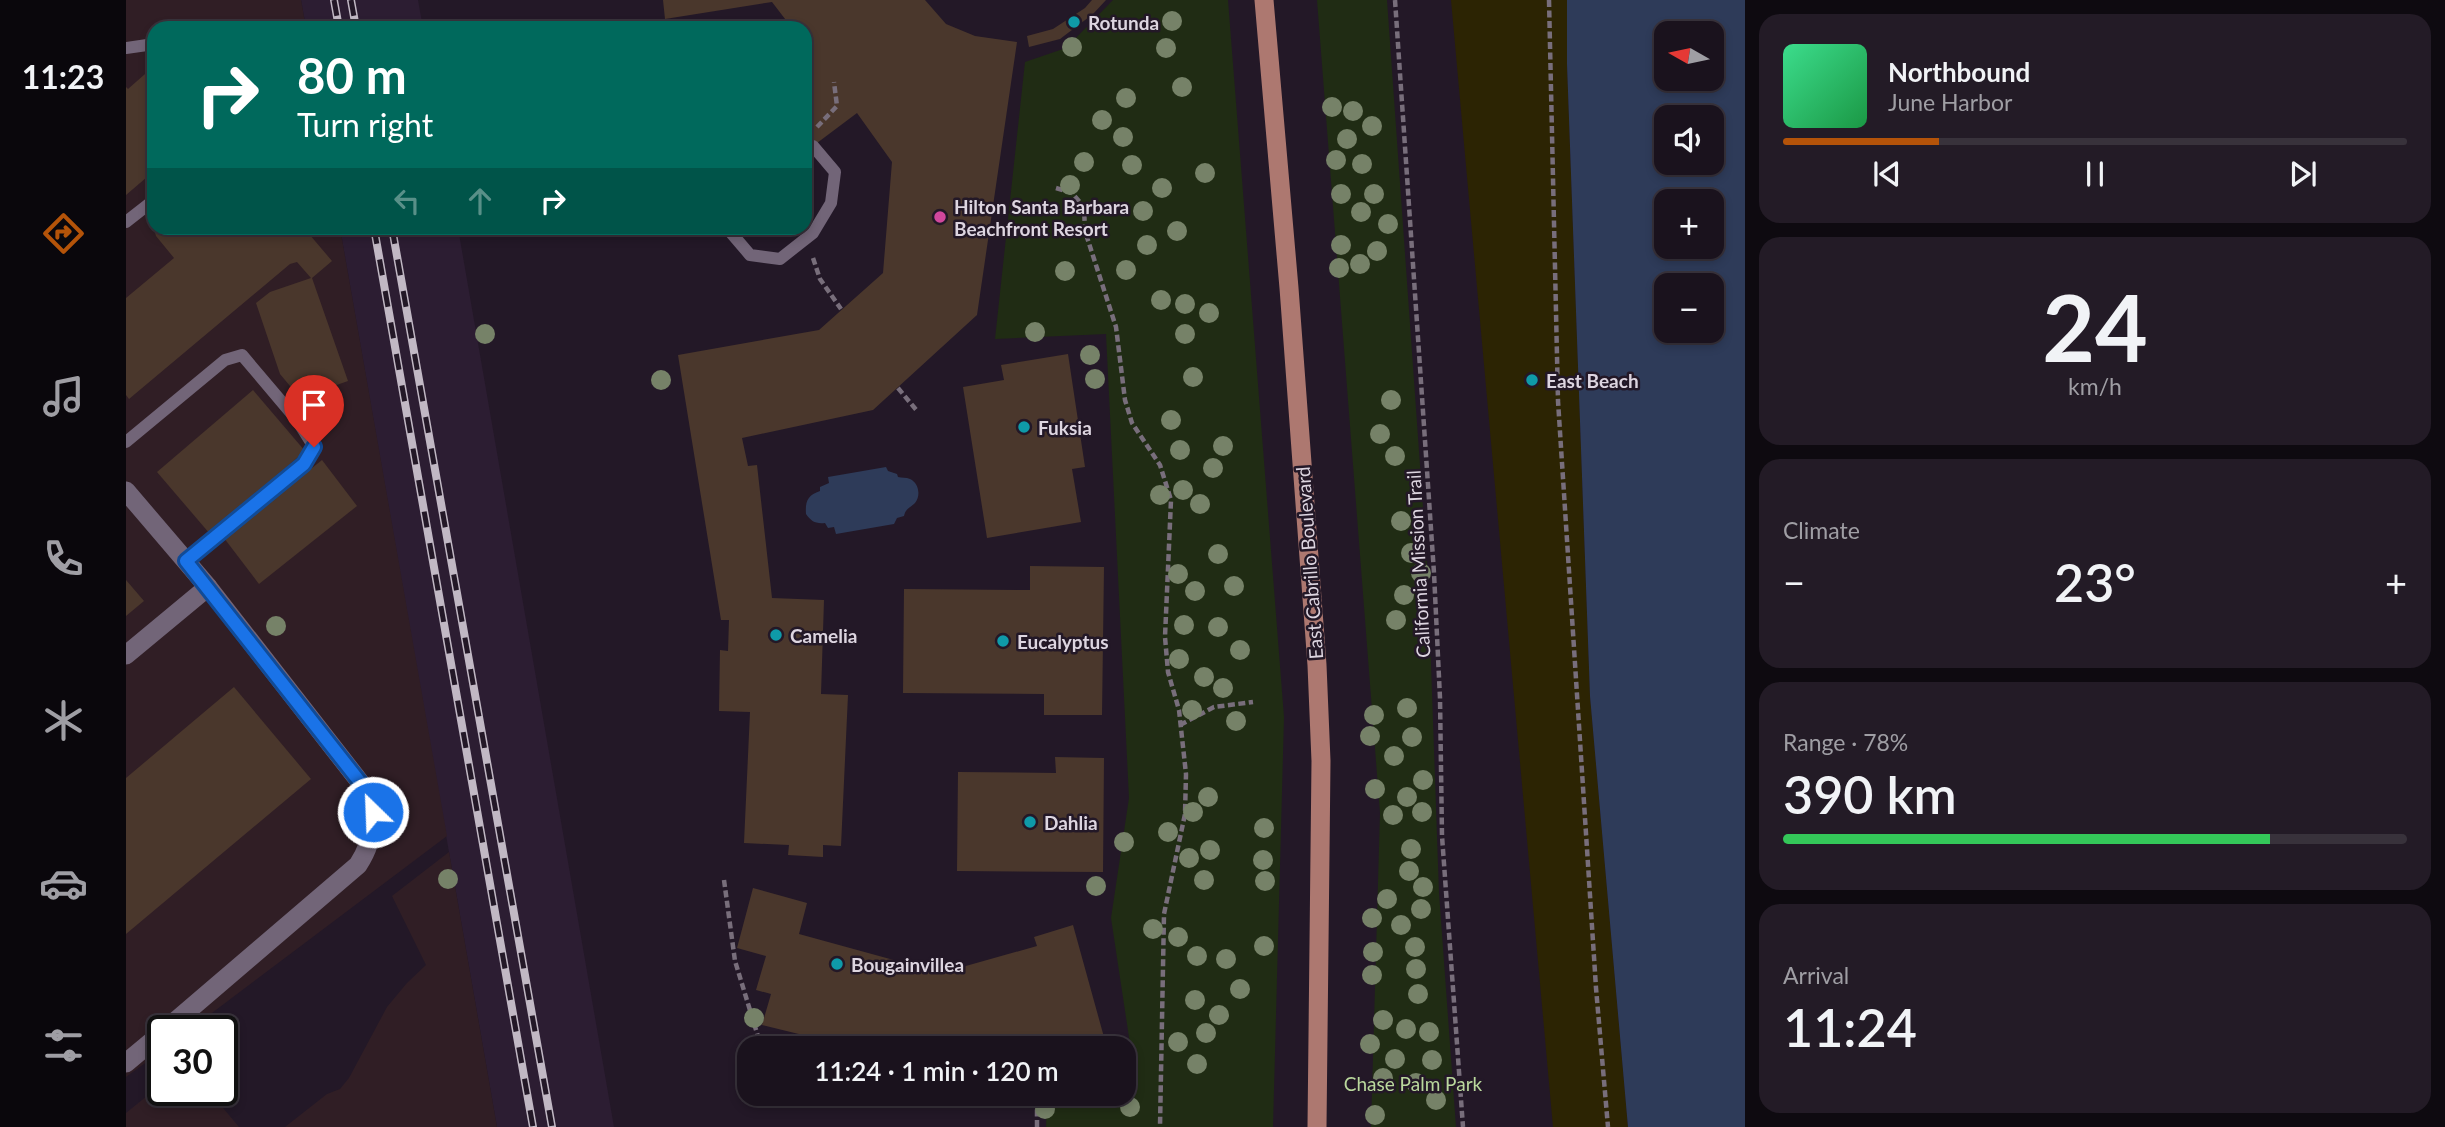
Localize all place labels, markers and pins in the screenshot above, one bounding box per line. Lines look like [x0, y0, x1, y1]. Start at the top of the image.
place label: Rotunda [1088, 11, 1159, 34]
marker: Rotunda [1066, 14, 1082, 30]
place label: Hilton Santa Barbara Beachfront Resort [954, 195, 1129, 240]
marker: Hilton Santa Barbara Beachfront Resort [932, 209, 948, 225]
place label: East Beach [1546, 369, 1639, 392]
marker: East Beach [1524, 372, 1540, 388]
pin [284, 375, 344, 447]
place label: Fuksia [1038, 416, 1092, 439]
marker: Fuksia [1016, 419, 1032, 435]
place label: Camelia [790, 624, 857, 647]
marker: Camelia [768, 627, 784, 643]
place label: Eucalyptus [1017, 630, 1109, 653]
marker: Eucalyptus [995, 633, 1011, 649]
place label: Dahlia [1044, 811, 1098, 834]
marker: Dahlia [1022, 814, 1038, 830]
place label: Bougainvillea [851, 953, 964, 976]
marker: Bougainvillea [829, 956, 845, 972]

